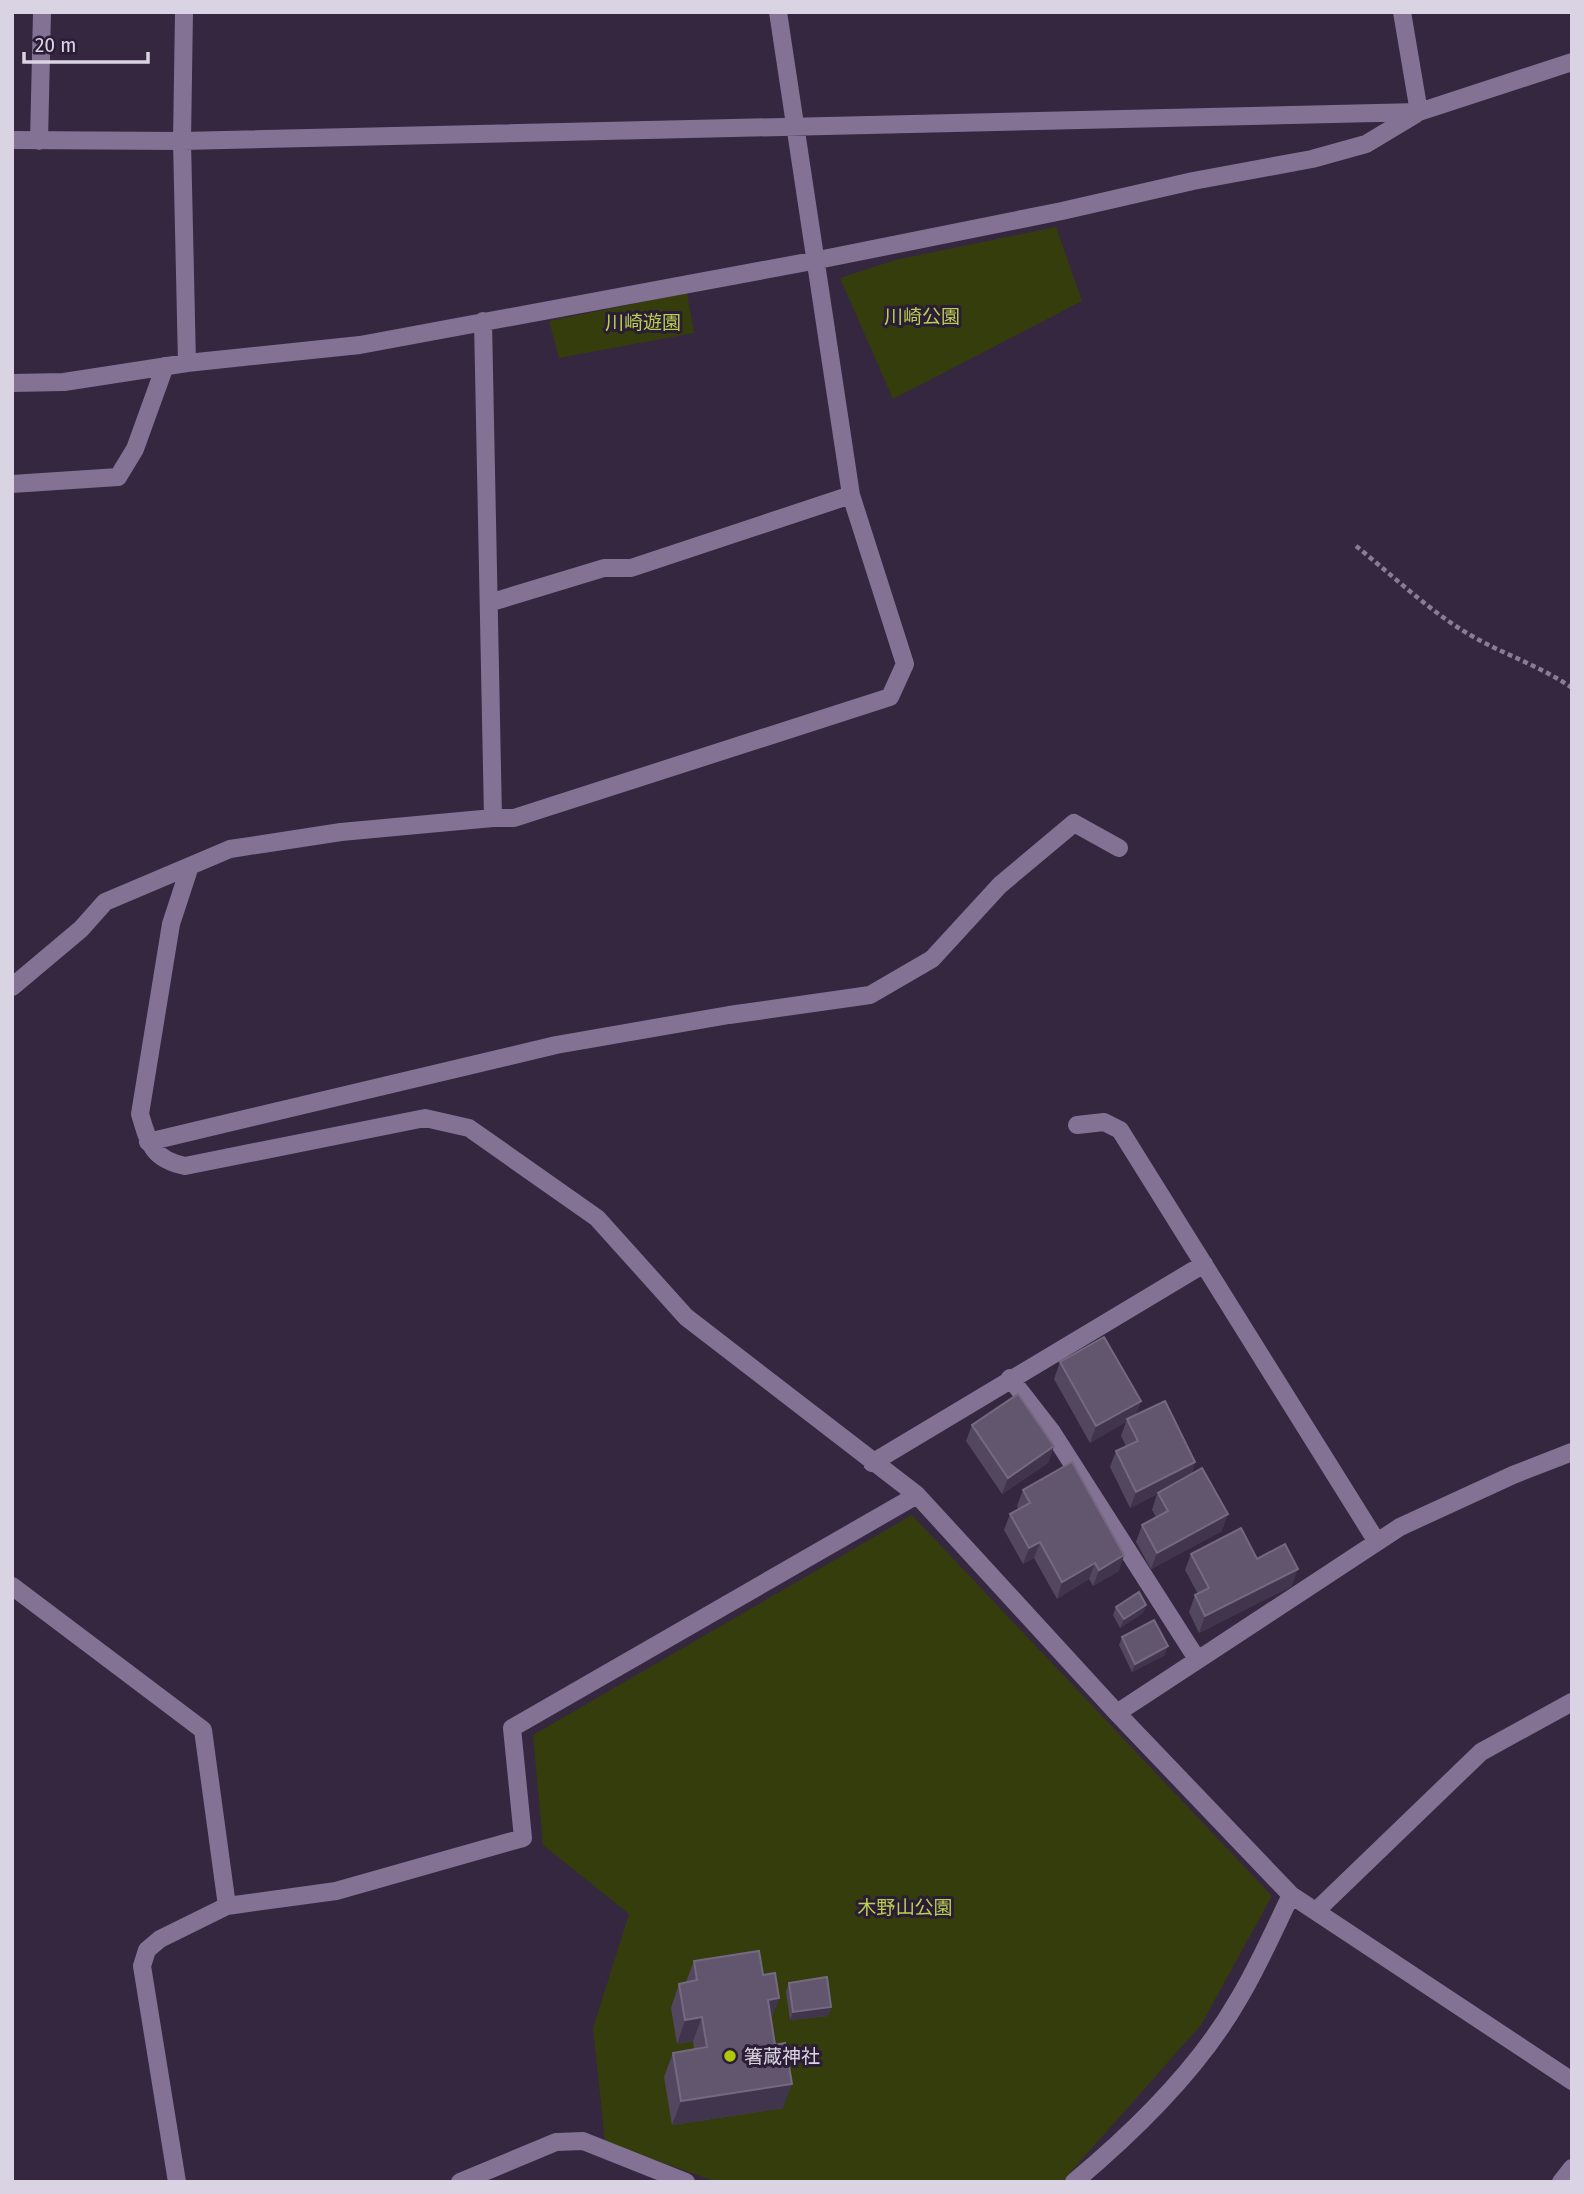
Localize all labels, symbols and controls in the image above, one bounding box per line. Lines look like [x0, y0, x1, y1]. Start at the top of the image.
scale bar [24, 21, 149, 65]
text: 20 m [35, 32, 76, 58]
park label: 川崎公園 [884, 305, 960, 328]
park label: 川崎遊園 [605, 311, 681, 334]
park label: 木野山公園 [857, 1896, 953, 1919]
place label: 箸蔵神社 [744, 2045, 820, 2068]
marker: 箸蔵神社 [722, 2048, 738, 2064]

